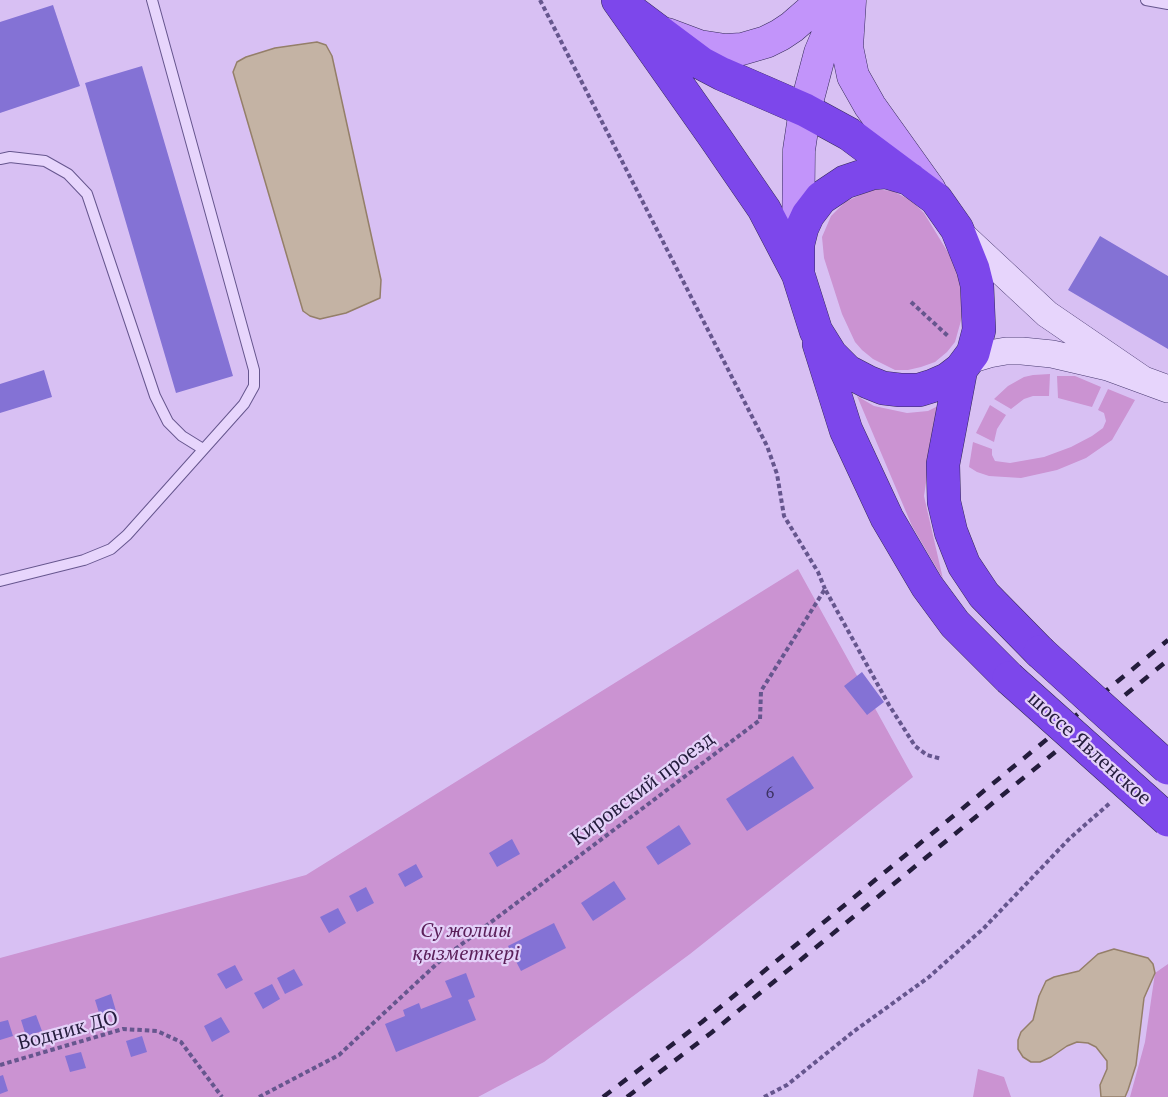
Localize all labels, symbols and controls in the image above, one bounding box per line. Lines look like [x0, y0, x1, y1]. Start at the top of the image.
street label: шоссе Явленское [1022, 687, 1156, 811]
street label: Кировский проезд [567, 727, 719, 851]
house number: 6 [766, 783, 774, 803]
park label: Су жолшы қызметкері [412, 919, 520, 966]
street label: Водник ДО [15, 1006, 121, 1056]

